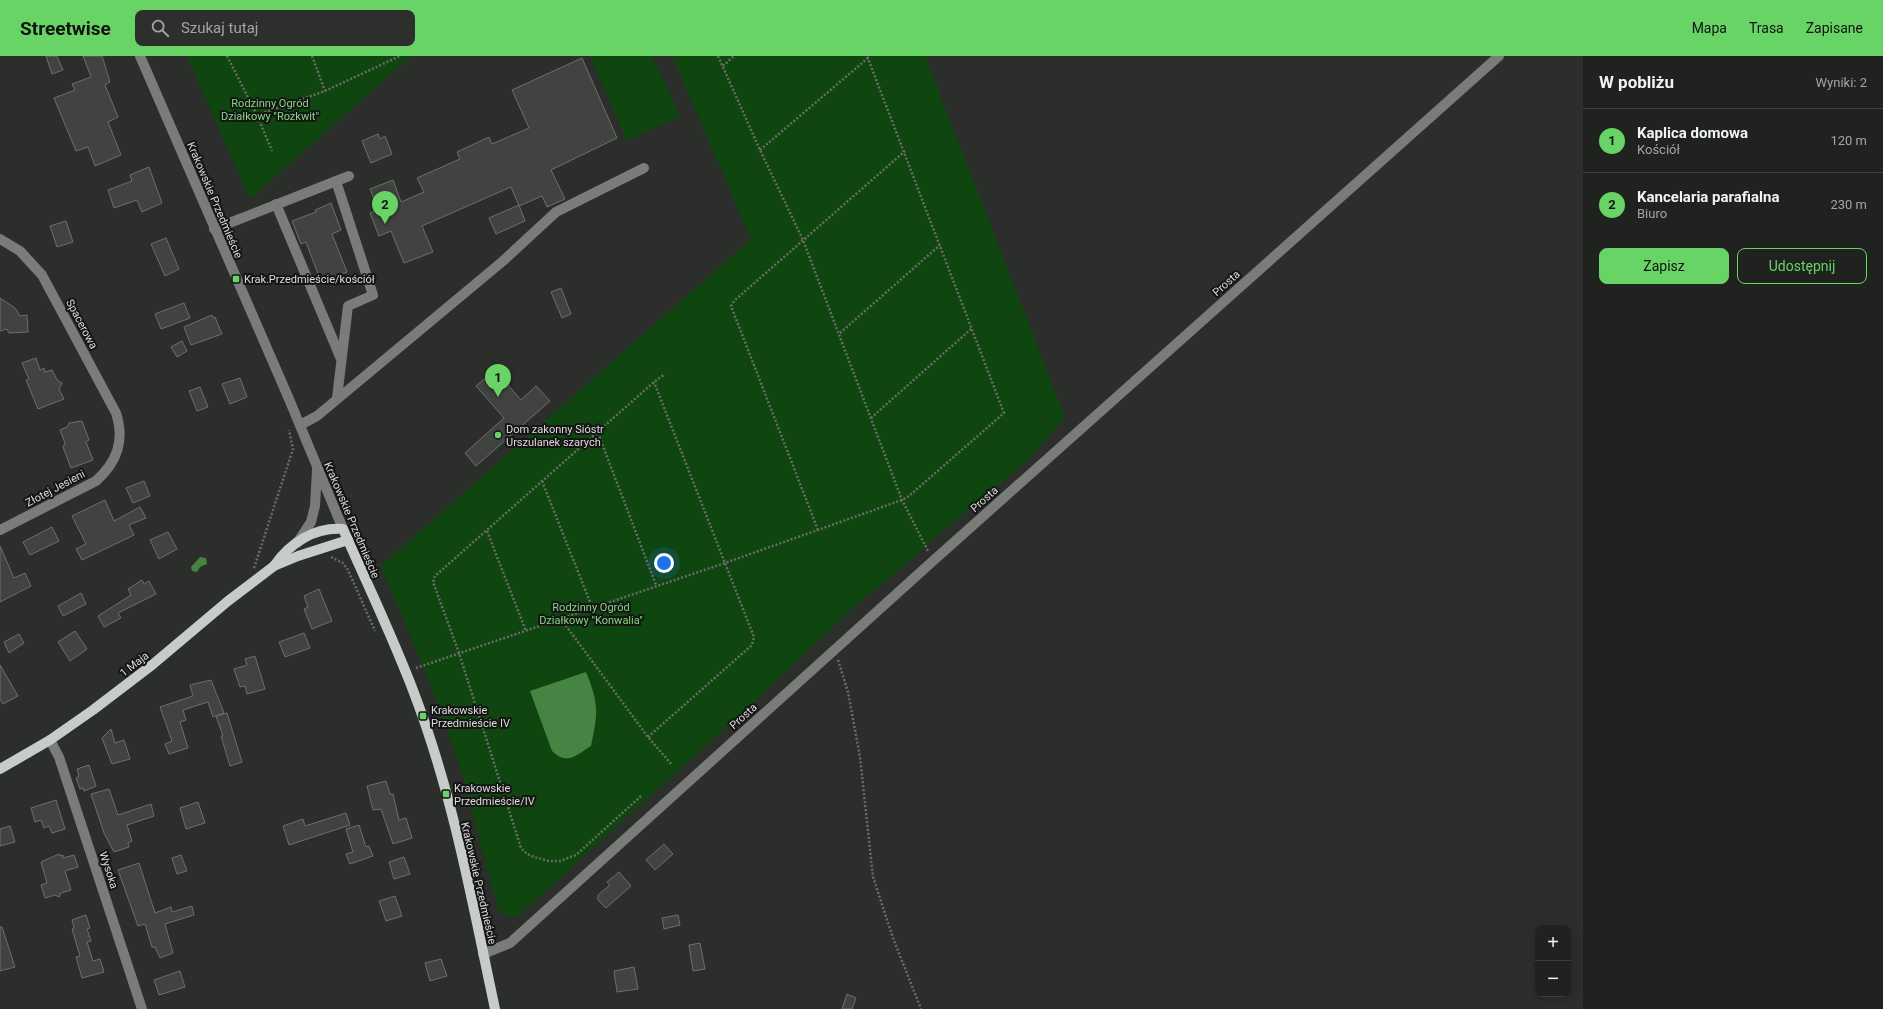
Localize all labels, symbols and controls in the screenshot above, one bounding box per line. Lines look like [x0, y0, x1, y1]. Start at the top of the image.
search box [135, 10, 415, 46]
text: Streetwise [20, 17, 111, 40]
icon: search [149, 17, 171, 39]
text: Szukaj tutaj [181, 19, 258, 37]
text: Mapa [1692, 20, 1727, 36]
text: Trasa [1749, 20, 1784, 36]
text: Zapisane [1806, 20, 1863, 36]
text: W pobliżu [1599, 72, 1674, 92]
text: Wyniki: 2 [1816, 75, 1867, 90]
park label: Rodzinny Ogród Działkowy "Rozkwit" [221, 97, 319, 123]
text: Kaplica domowa [1637, 124, 1748, 142]
text: 1 [1608, 133, 1616, 148]
text: 120 m [1830, 133, 1867, 148]
street label: Krakowskie Przedmieście [184, 140, 245, 260]
text: Kościół [1637, 142, 1680, 157]
text: Kancelaria parafialna [1637, 188, 1779, 206]
pin: 2 [372, 191, 398, 224]
text: 2 [1608, 197, 1616, 212]
text: 230 m [1830, 197, 1867, 212]
text: Biuro [1637, 206, 1667, 221]
button: Zapisz [1599, 248, 1729, 284]
button: Udostępnij [1737, 248, 1867, 284]
street label: Prosta [1210, 268, 1243, 299]
place label: Krak.Przedmieście/kościół [244, 273, 375, 286]
marker: Krak.Przedmieście/kościół [231, 274, 241, 284]
street label: Spacerowa [63, 297, 100, 351]
pin: 1 [485, 364, 511, 397]
place label: Dom zakonny Sióstr Urszulanek szarych [506, 423, 604, 449]
marker: Dom zakonny Sióstr Urszulanek szarych [493, 430, 503, 440]
street label: Krakowskie Przedmieście [321, 460, 382, 580]
street label: Złotej Jesieni [23, 467, 87, 510]
street label: Prosta [968, 484, 1001, 515]
your location [654, 553, 674, 573]
park label: Rodzinny Ogród Działkowy "Konwalia" [539, 601, 643, 627]
street label: 1 Maja [117, 649, 151, 680]
street label: Prosta [727, 701, 760, 732]
place label: Krakowskie Przedmieście IV [431, 704, 510, 730]
marker: Krakowskie Przedmieście IV [418, 711, 428, 721]
place label: Krakowskie Przedmieście/IV [454, 782, 535, 808]
marker: Krakowskie Przedmieście/IV [441, 789, 451, 799]
street label: Krakowskie Przedmieście [458, 821, 499, 946]
street label: Wysoka [96, 850, 121, 890]
map controls [1535, 925, 1571, 997]
button: + [1535, 925, 1571, 961]
button: − [1535, 961, 1571, 997]

